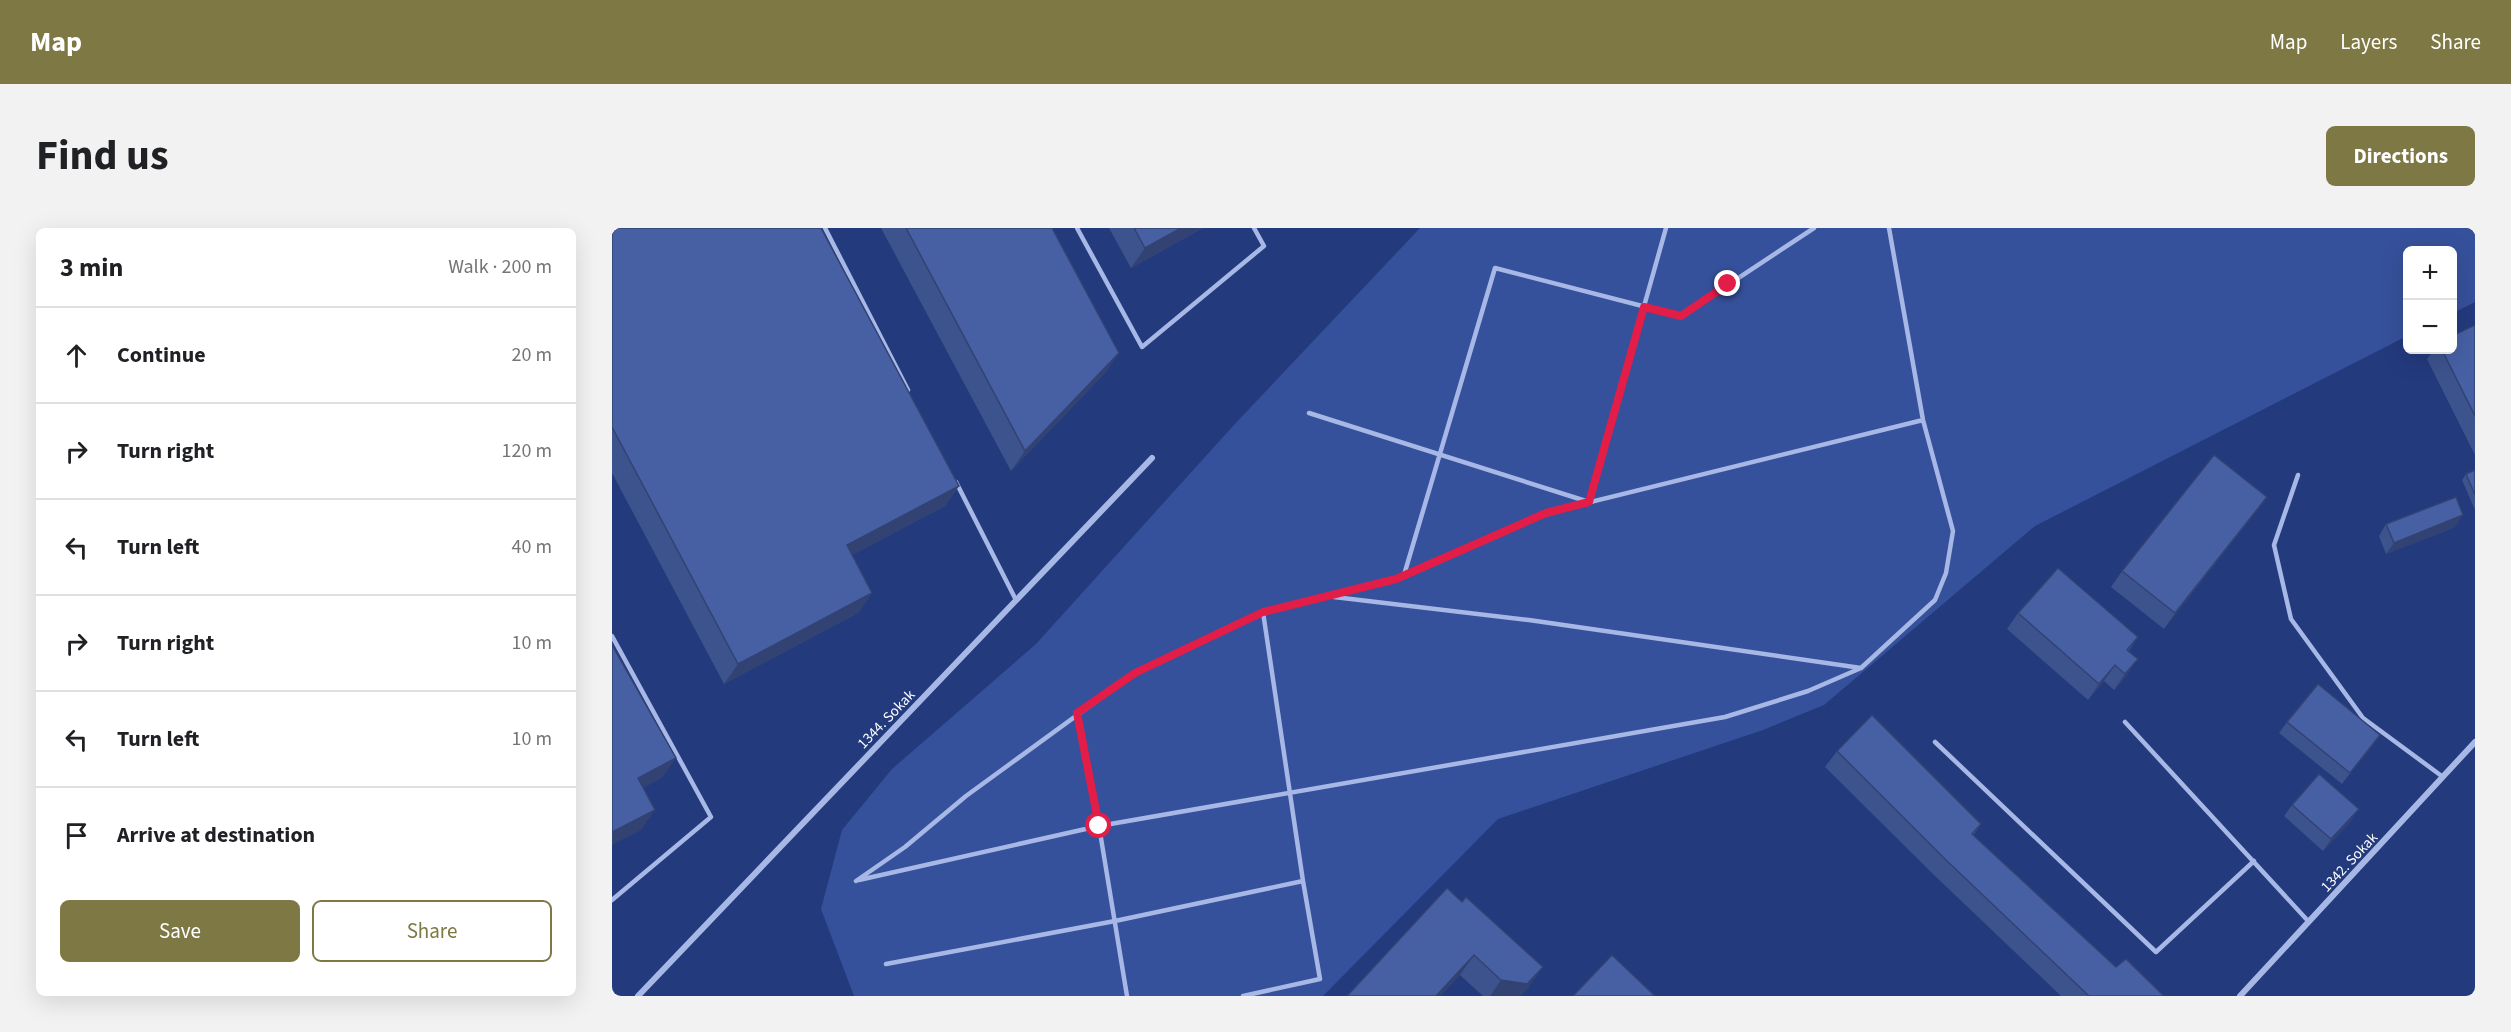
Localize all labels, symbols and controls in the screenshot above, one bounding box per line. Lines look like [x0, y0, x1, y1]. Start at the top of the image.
text: Map [30, 22, 82, 62]
text: Map [2270, 27, 2307, 57]
text: Layers [2340, 27, 2397, 57]
text: Share [2430, 27, 2481, 57]
text: Find us [36, 126, 169, 186]
button: Directions [2326, 126, 2475, 186]
map controls [2403, 246, 2457, 354]
button: + [2403, 246, 2457, 300]
text: 3 min [60, 249, 123, 286]
text: Walk · 200 m [448, 253, 552, 281]
route end [1714, 270, 1740, 296]
button: − [2403, 300, 2457, 354]
icon: ahead [60, 339, 93, 372]
text: Continue [117, 339, 206, 371]
text: 20 m [512, 341, 552, 369]
icon: right [60, 435, 93, 468]
text: Turn right [117, 435, 214, 467]
text: 120 m [502, 437, 552, 465]
icon: left [60, 531, 93, 564]
text: Turn left [117, 531, 199, 563]
text: 40 m [512, 533, 552, 561]
icon: right [60, 627, 93, 660]
text: Turn right [117, 627, 214, 659]
text: 10 m [512, 629, 552, 657]
street label: 1344. Sokak [853, 685, 920, 754]
icon: left [60, 723, 93, 756]
text: Turn left [117, 723, 199, 755]
text: 10 m [512, 725, 552, 753]
route start [1085, 812, 1111, 838]
icon: arrive [60, 819, 93, 852]
text: Arrive at destination [117, 819, 315, 851]
street label: 1342. Sokak [2316, 827, 2383, 897]
button: Save [60, 900, 300, 962]
button: Share [312, 900, 552, 962]

